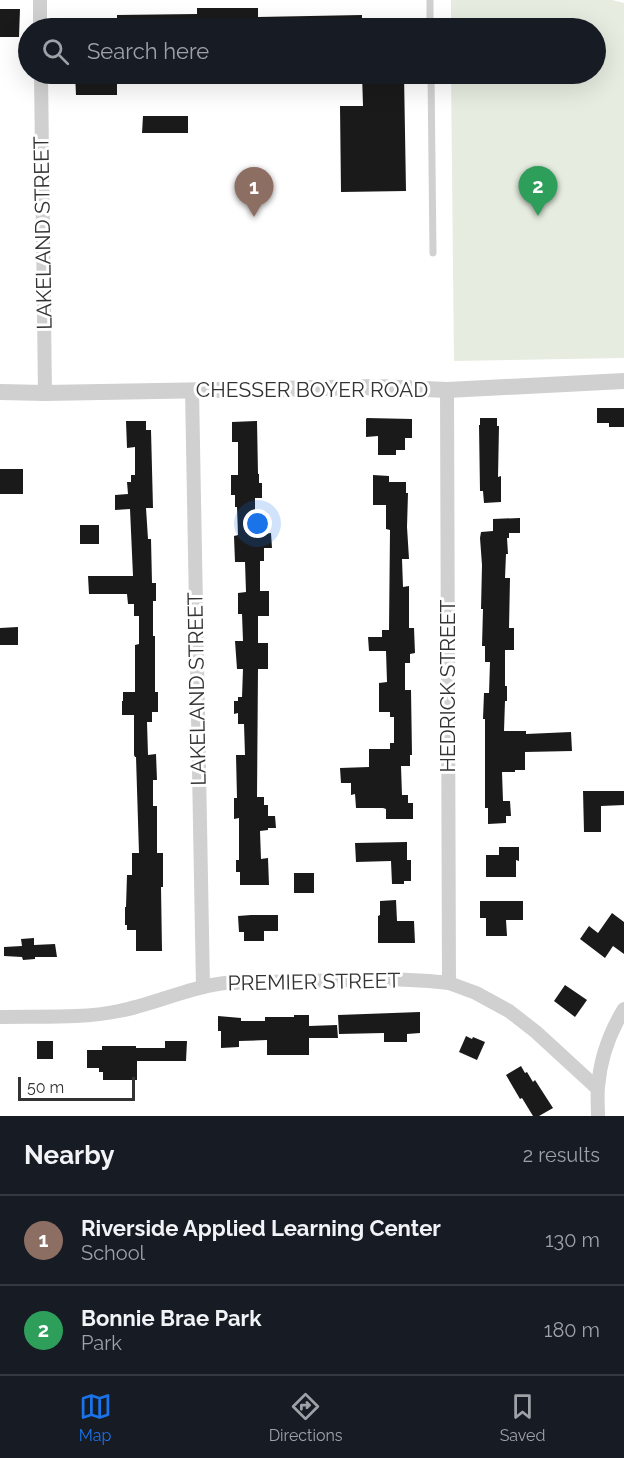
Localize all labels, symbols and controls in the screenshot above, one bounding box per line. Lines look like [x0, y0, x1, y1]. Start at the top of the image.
search box [18, 18, 606, 84]
icon: search [39, 35, 72, 68]
text: Search here [87, 38, 209, 64]
street label: LAKELAND STREET [28, 136, 57, 330]
pin: 2 [518, 166, 558, 216]
pin: 1 [234, 168, 274, 217]
street label: CHESSER BOYER ROAD [196, 377, 428, 402]
your location [243, 509, 272, 538]
street label: LAKELAND STREET [182, 592, 211, 786]
street label: HEDRICK STREET [435, 599, 460, 772]
street label: PREMIER STREET [227, 967, 401, 996]
scale bar [18, 1074, 135, 1102]
text: 50 m [27, 1078, 64, 1097]
text: Nearby [24, 1140, 114, 1170]
text: 2 results [523, 1143, 600, 1167]
text: Riverside Applied Learning Center [81, 1215, 441, 1241]
text: 1 [39, 1228, 48, 1252]
text: 130 m [545, 1228, 600, 1252]
text: School [81, 1241, 145, 1265]
text: Bonnie Brae Park [81, 1305, 261, 1331]
text: 2 [38, 1318, 49, 1342]
text: 180 m [544, 1318, 600, 1342]
text: Park [81, 1331, 122, 1355]
tab: Map [79, 1390, 112, 1445]
tab: Directions [269, 1390, 343, 1445]
tab: Saved [500, 1390, 545, 1445]

